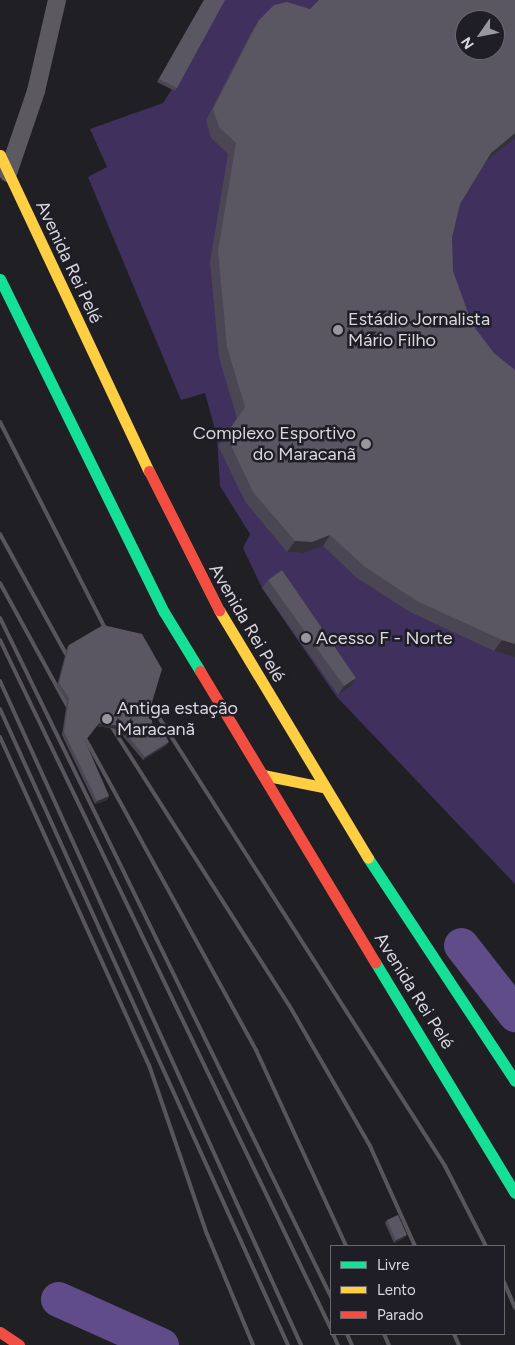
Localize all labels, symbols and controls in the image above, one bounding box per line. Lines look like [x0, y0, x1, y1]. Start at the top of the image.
north arrow [455, 10, 505, 60]
text: N [458, 34, 478, 52]
street label: Avenida Rei Pelé [31, 197, 107, 327]
place label: Estádio Jornalista Mário Filho [348, 309, 490, 352]
marker: Estádio Jornalista Mário Filho [332, 324, 344, 336]
place label: Complexo Esportivo do Maracanã [193, 423, 356, 466]
marker: Complexo Esportivo do Maracanã [360, 438, 372, 450]
street label: Avenida Rei Pelé [204, 560, 290, 686]
place label: Acesso F - Norte [316, 627, 453, 649]
marker: Acesso F - Norte [300, 632, 312, 644]
place label: Antiga estação Maracanã [117, 698, 238, 741]
marker: Antiga estação Maracanã [101, 713, 113, 725]
street label: Avenida Rei Pelé [370, 929, 458, 1053]
legend [330, 1245, 505, 1335]
text: Livre [377, 1256, 409, 1274]
text: Lento [377, 1281, 416, 1299]
text: Parado [377, 1306, 423, 1324]

